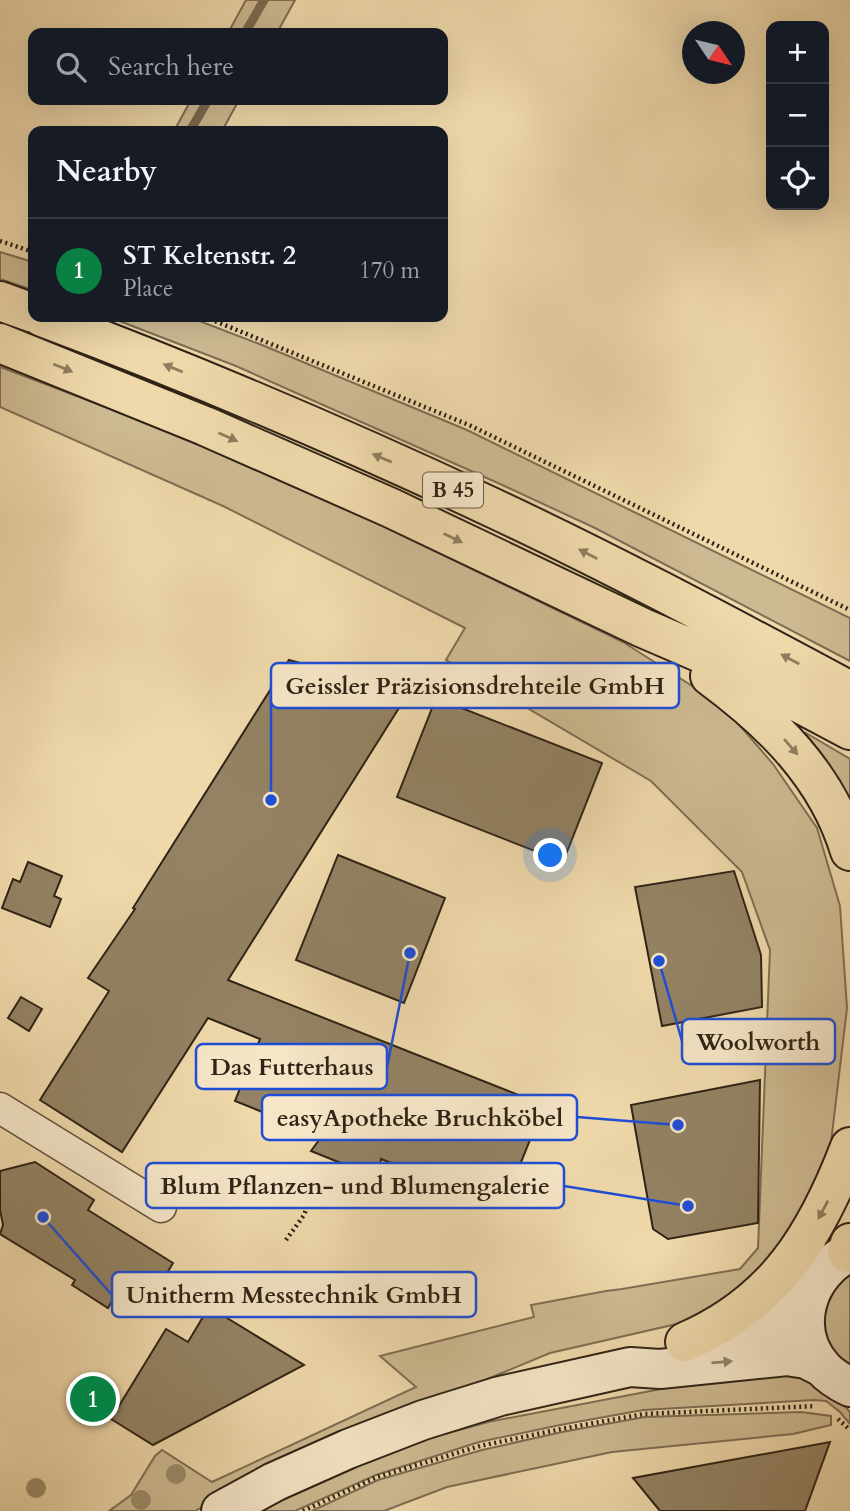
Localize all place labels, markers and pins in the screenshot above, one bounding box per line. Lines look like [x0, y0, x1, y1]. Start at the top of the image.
callout: Geissler Präzisionsdrehteile GmbH [271, 663, 679, 708]
callout: Woolworth [682, 1019, 835, 1064]
callout: Das Futterhaus [196, 1044, 387, 1089]
callout: easyApotheke Bruchköbel [262, 1095, 577, 1140]
callout: Blum Pflanzen- und Blumengalerie [146, 1163, 564, 1208]
callout: Unitherm Messtechnik GmbH [112, 1272, 476, 1317]
pin: 1 [70, 1373, 116, 1425]

